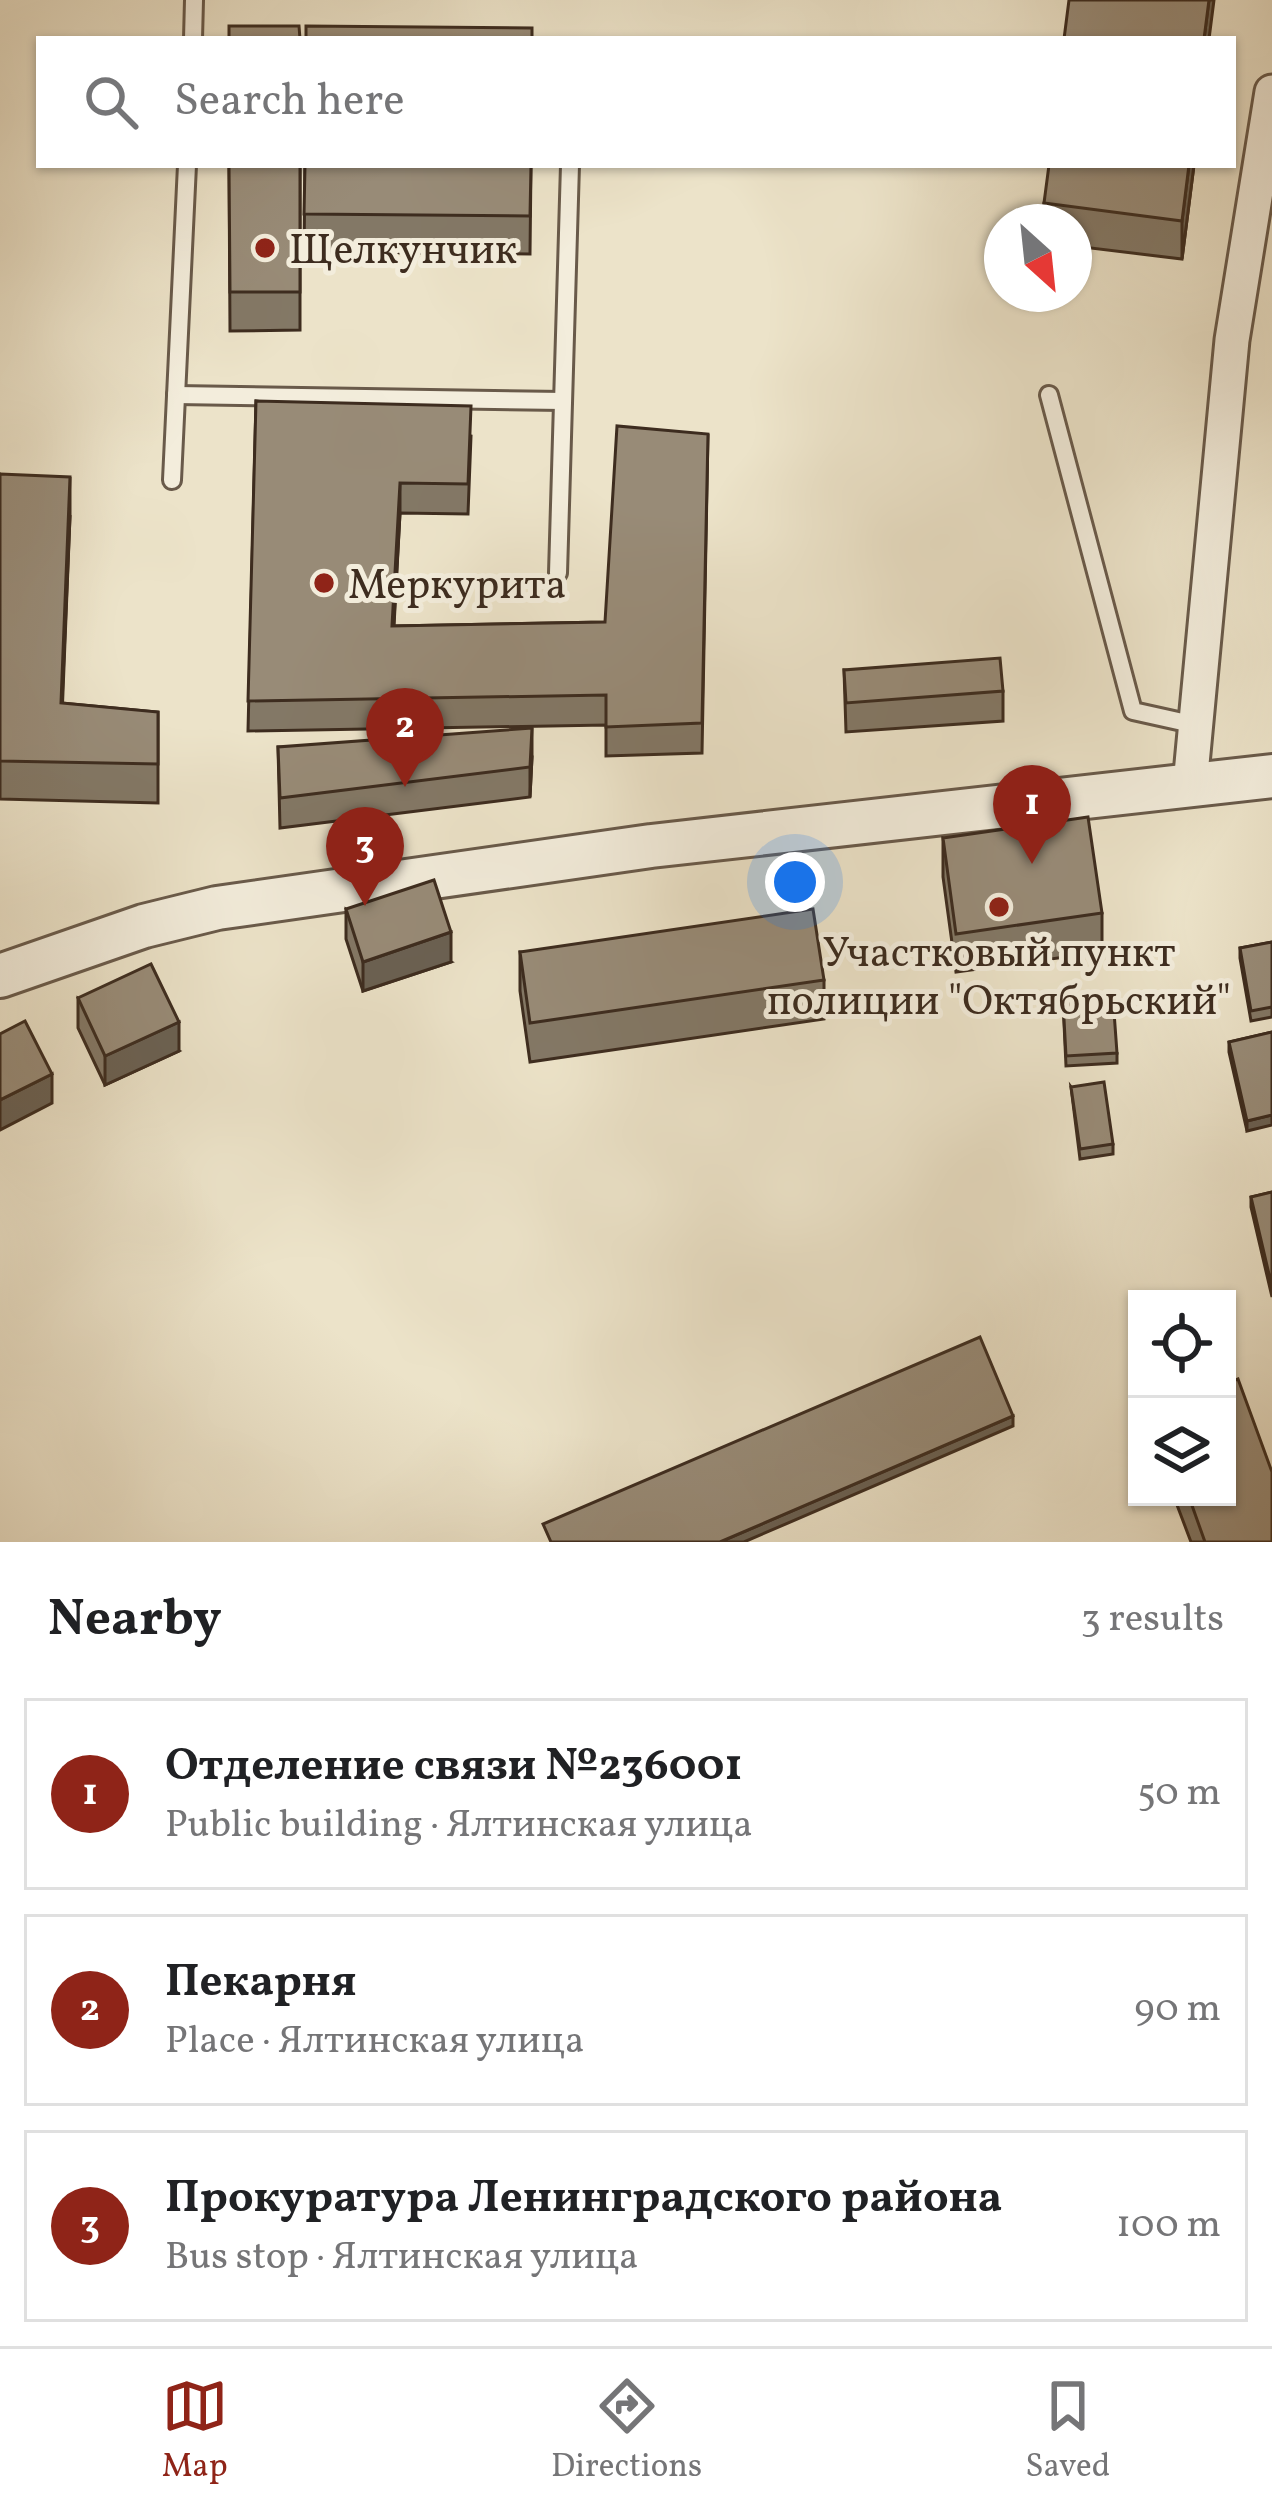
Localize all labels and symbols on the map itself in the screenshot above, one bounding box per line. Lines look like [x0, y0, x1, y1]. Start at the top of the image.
north arrow [984, 204, 1092, 312]
place label: Щелкунчик [289, 223, 517, 282]
marker: Щелкунчик [252, 235, 278, 261]
place label: Меркурита [348, 558, 567, 617]
marker: Меркурита [311, 570, 337, 596]
pin: 2 [366, 688, 444, 787]
pin: 1 [993, 765, 1071, 864]
pin: 3 [326, 807, 404, 906]
your location [765, 852, 825, 912]
marker: Участковый пункт полиции "Октябрьский" [986, 894, 1012, 920]
place label: Участковый пункт полиции "Октябрьский" [767, 926, 1231, 1033]

